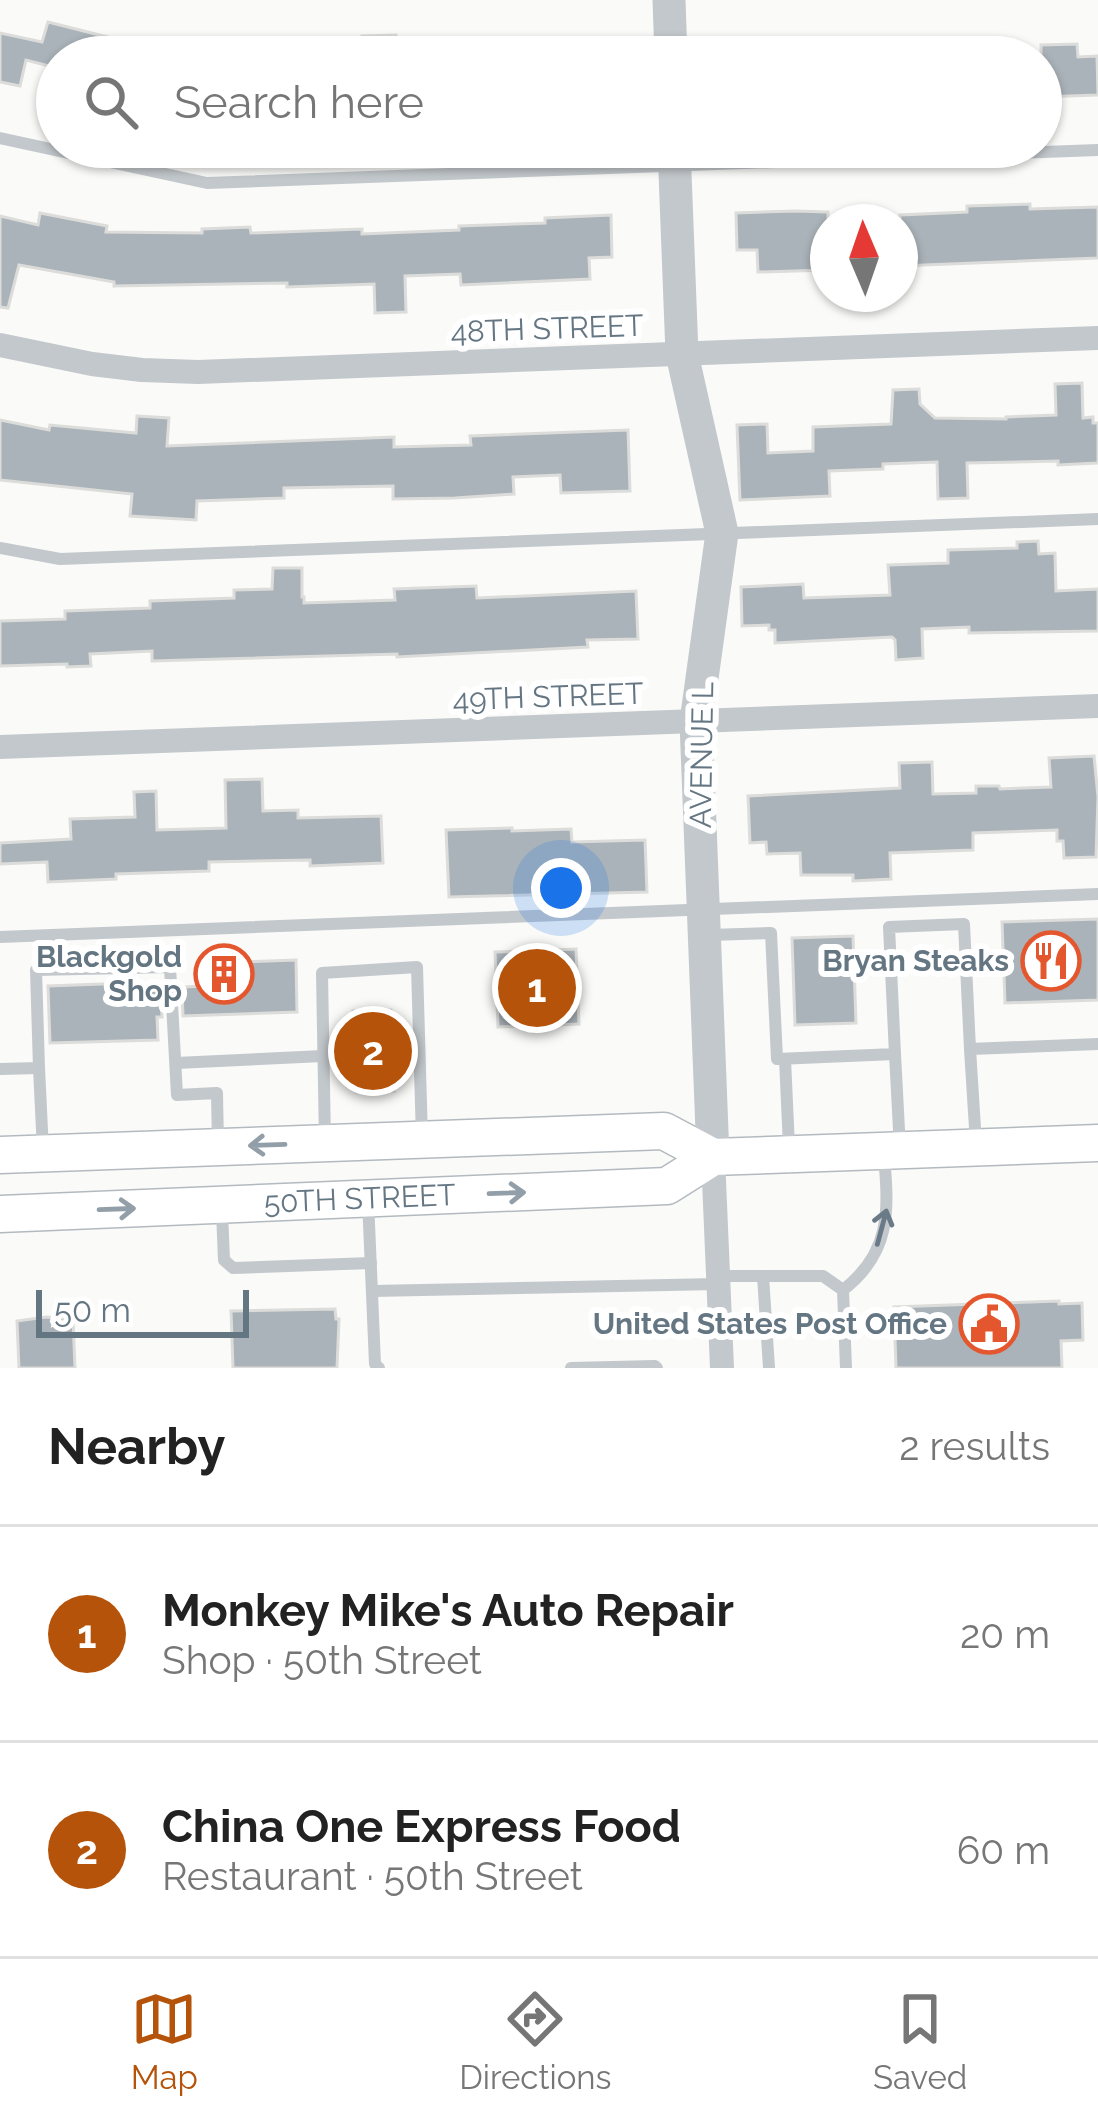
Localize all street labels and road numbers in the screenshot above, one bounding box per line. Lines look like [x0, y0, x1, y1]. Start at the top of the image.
street label: 48TH STREET [450, 308, 644, 349]
street label: 49TH STREET [452, 676, 644, 717]
street label: AVENUE L [683, 681, 720, 828]
street label: 50TH STREET [263, 1177, 456, 1220]

